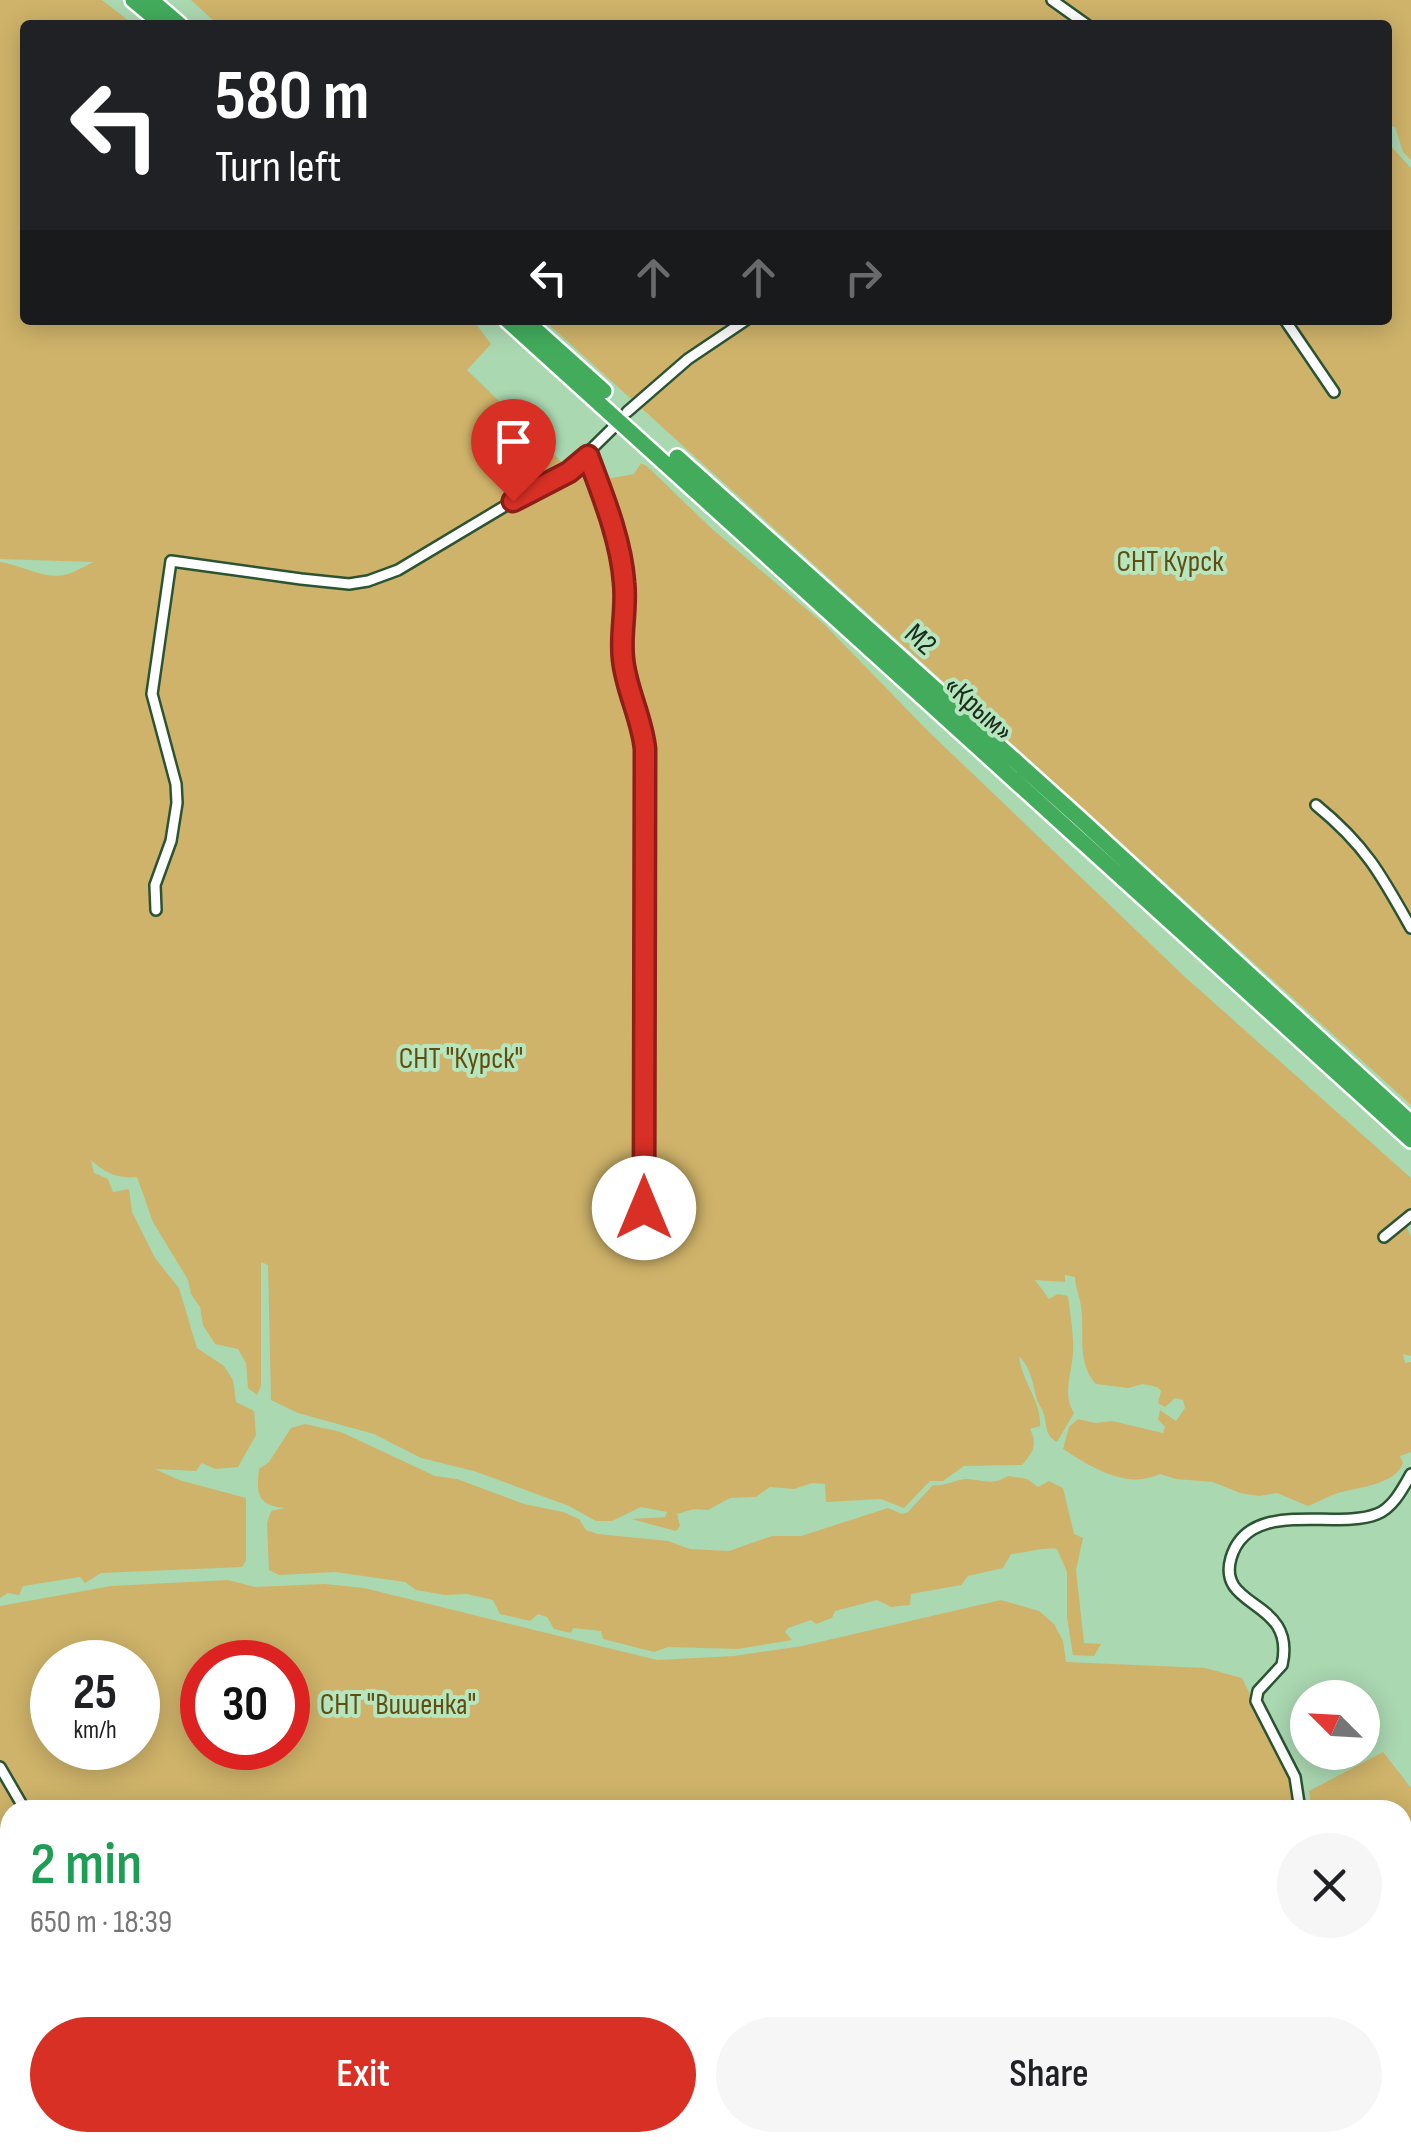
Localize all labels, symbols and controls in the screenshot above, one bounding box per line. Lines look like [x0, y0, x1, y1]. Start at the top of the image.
text: 580 m [215, 55, 369, 139]
icon: left [50, 60, 180, 190]
text: Turn left [215, 140, 341, 195]
icon: left [521, 250, 576, 305]
icon: ahead [626, 250, 681, 305]
icon: ahead [731, 250, 786, 305]
icon: right [836, 250, 891, 305]
pin [471, 399, 556, 502]
icon: arrive [486, 414, 541, 469]
park label: СНТ Курск [1116, 544, 1224, 580]
street label: М2 [897, 616, 944, 663]
street label: «Крым» [936, 668, 1021, 749]
park label: СНТ "Курск" [399, 1041, 523, 1077]
position arrow [592, 1156, 696, 1260]
speed limit sign: 30 [180, 1640, 310, 1770]
text: 25 [73, 1663, 117, 1723]
north arrow [1290, 1680, 1380, 1770]
map controls [1290, 1680, 1380, 1770]
park label: СНТ "Вишенка" [320, 1687, 476, 1723]
text: km/h [73, 1715, 117, 1746]
text: 2 min [30, 1829, 142, 1901]
button: close [1277, 1833, 1382, 1938]
text: 650 m · 18:39 [30, 1903, 172, 1942]
button: Exit [30, 2017, 696, 2132]
button: Share [716, 2017, 1382, 2132]

